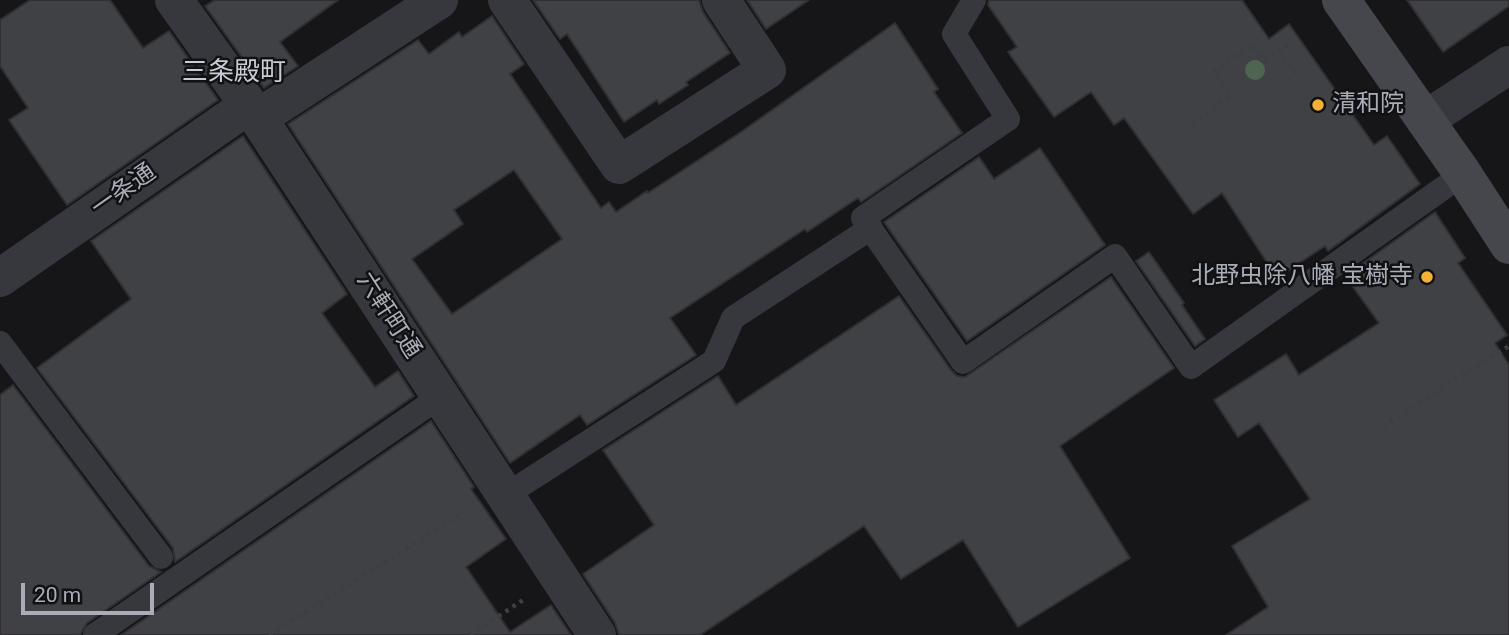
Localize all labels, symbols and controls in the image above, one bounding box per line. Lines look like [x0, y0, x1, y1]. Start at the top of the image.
district label: 三条殿町 [182, 57, 286, 89]
place label: 清和院 [1332, 91, 1404, 119]
marker: 清和院 [1310, 97, 1326, 113]
street label: 一条通 [86, 159, 162, 223]
place label: 北野虫除八幡 宝樹寺 [1191, 263, 1413, 291]
street label: 六軒町通 [350, 268, 426, 364]
marker: 北野虫除八幡 宝樹寺 [1419, 269, 1435, 285]
scale bar [24, 568, 158, 612]
text: 20 m [34, 583, 81, 607]

